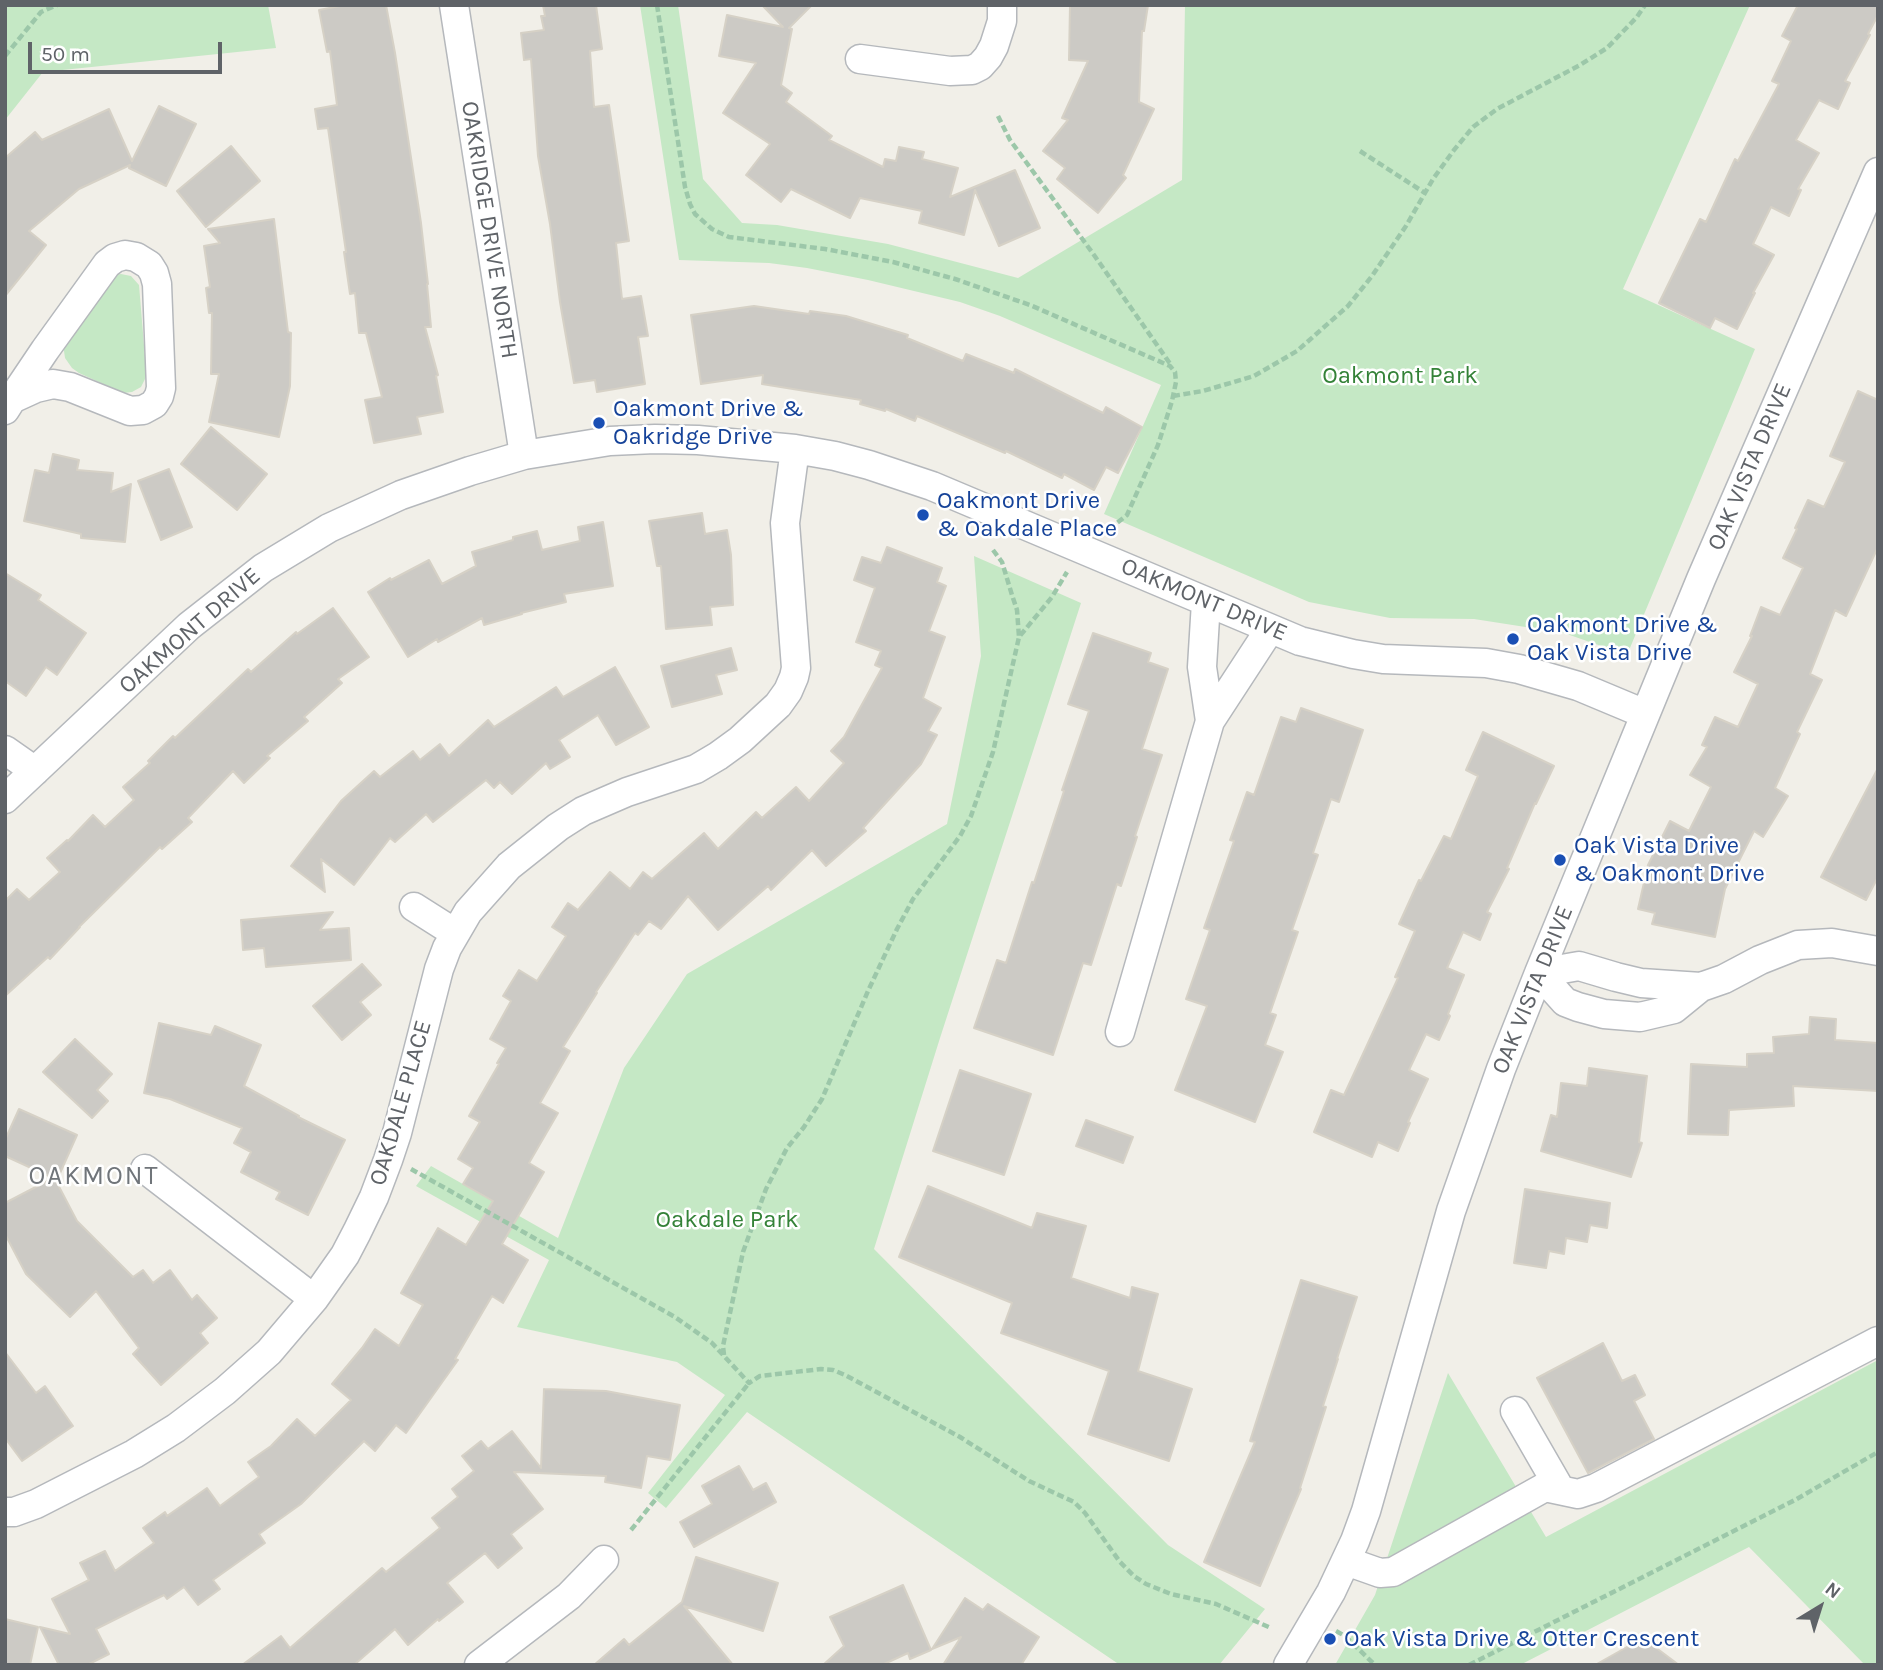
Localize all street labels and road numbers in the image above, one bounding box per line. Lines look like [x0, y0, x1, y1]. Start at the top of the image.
street label: OAKRIDGE DRIVE NORTH [454, 99, 524, 361]
street label: OAK VISTA DRIVE [1702, 379, 1798, 555]
street label: OAKMONT DRIVE [1116, 552, 1292, 648]
street label: OAKMONT DRIVE [113, 562, 267, 700]
street label: OAK VISTA DRIVE [1486, 902, 1580, 1078]
street label: OAKDALE PLACE [364, 1017, 438, 1189]

